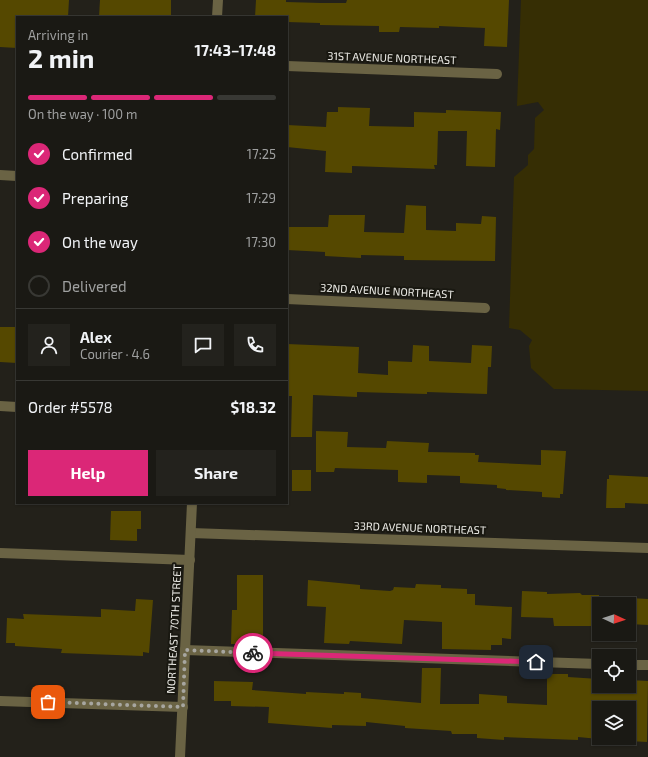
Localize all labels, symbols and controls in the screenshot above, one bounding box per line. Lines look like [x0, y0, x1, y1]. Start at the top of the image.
text: Arriving in [28, 27, 88, 43]
text: 17:43–17:48 [195, 41, 276, 59]
text: 2 min [28, 42, 94, 73]
street label: 31ST AVENUE NORTHEAST [327, 49, 457, 66]
text: On the way · 100 m [28, 106, 137, 122]
icon: check [28, 143, 50, 165]
text: Confirmed [62, 145, 133, 163]
text: 17:25 [247, 146, 276, 162]
icon: check [28, 187, 50, 209]
text: Preparing [62, 189, 128, 207]
text: 17:29 [246, 190, 276, 206]
icon: check [28, 231, 50, 253]
text: On the way [62, 233, 138, 251]
text: 17:30 [246, 234, 276, 250]
text: Delivered [62, 277, 127, 295]
street label: 32ND AVENUE NORTHEAST [320, 281, 455, 301]
button: person [28, 324, 70, 366]
button: chat [182, 324, 224, 366]
button: phone [234, 324, 276, 366]
text: Alex [80, 328, 112, 346]
text: Courier · 4.6 [80, 346, 150, 362]
text: Order #5578 [28, 398, 113, 416]
text: $18.32 [231, 398, 276, 416]
button: Help [28, 450, 148, 496]
button: Share [156, 450, 276, 496]
street label: 33RD AVENUE NORTHEAST [354, 519, 487, 536]
street label: NORTHEAST 70TH STREET [164, 563, 183, 694]
north arrow [592, 597, 636, 641]
map controls [592, 597, 636, 745]
courier [233, 633, 273, 673]
icon: bike [242, 642, 264, 664]
pin [519, 645, 553, 679]
button: locate [592, 649, 636, 693]
icon: home [525, 651, 547, 673]
pin [31, 685, 65, 719]
icon: bag [37, 691, 59, 713]
button: layers [592, 701, 636, 745]

